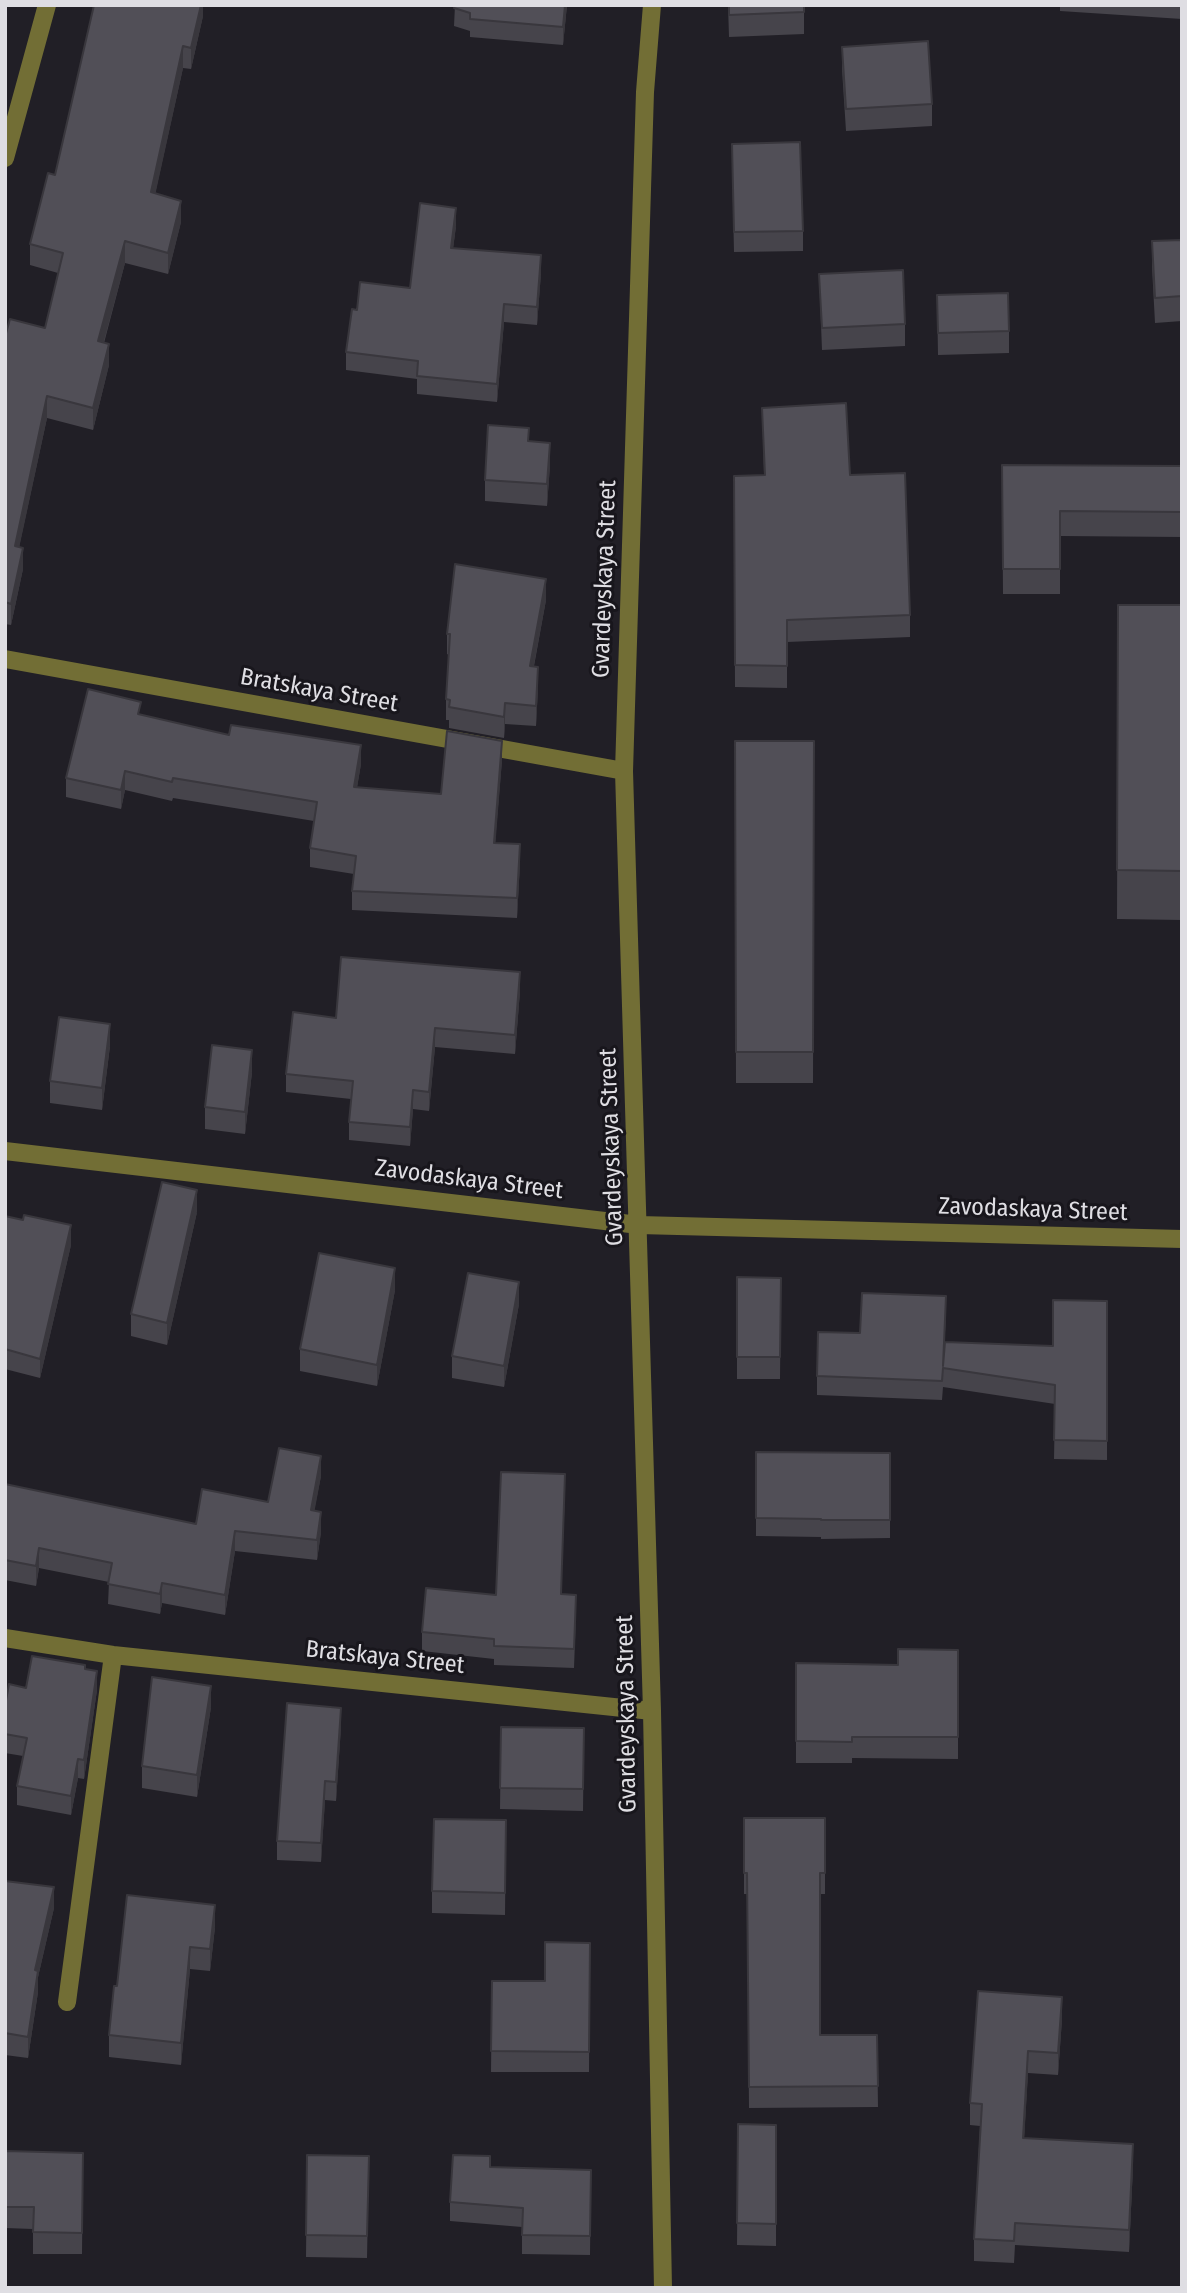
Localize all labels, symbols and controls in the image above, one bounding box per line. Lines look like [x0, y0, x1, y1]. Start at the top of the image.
street label: Gvardeyskaya Street [587, 480, 623, 678]
street label: Bratskaya Street [238, 663, 400, 719]
street label: Gvardeyskaya Street [594, 1048, 630, 1246]
street label: Zavodaskaya Street [373, 1154, 565, 1206]
street label: Zavodaskaya Street [938, 1192, 1128, 1228]
street label: Gvardeyskaya Street [611, 1615, 643, 1813]
street label: Bratskaya Street [304, 1635, 466, 1681]

